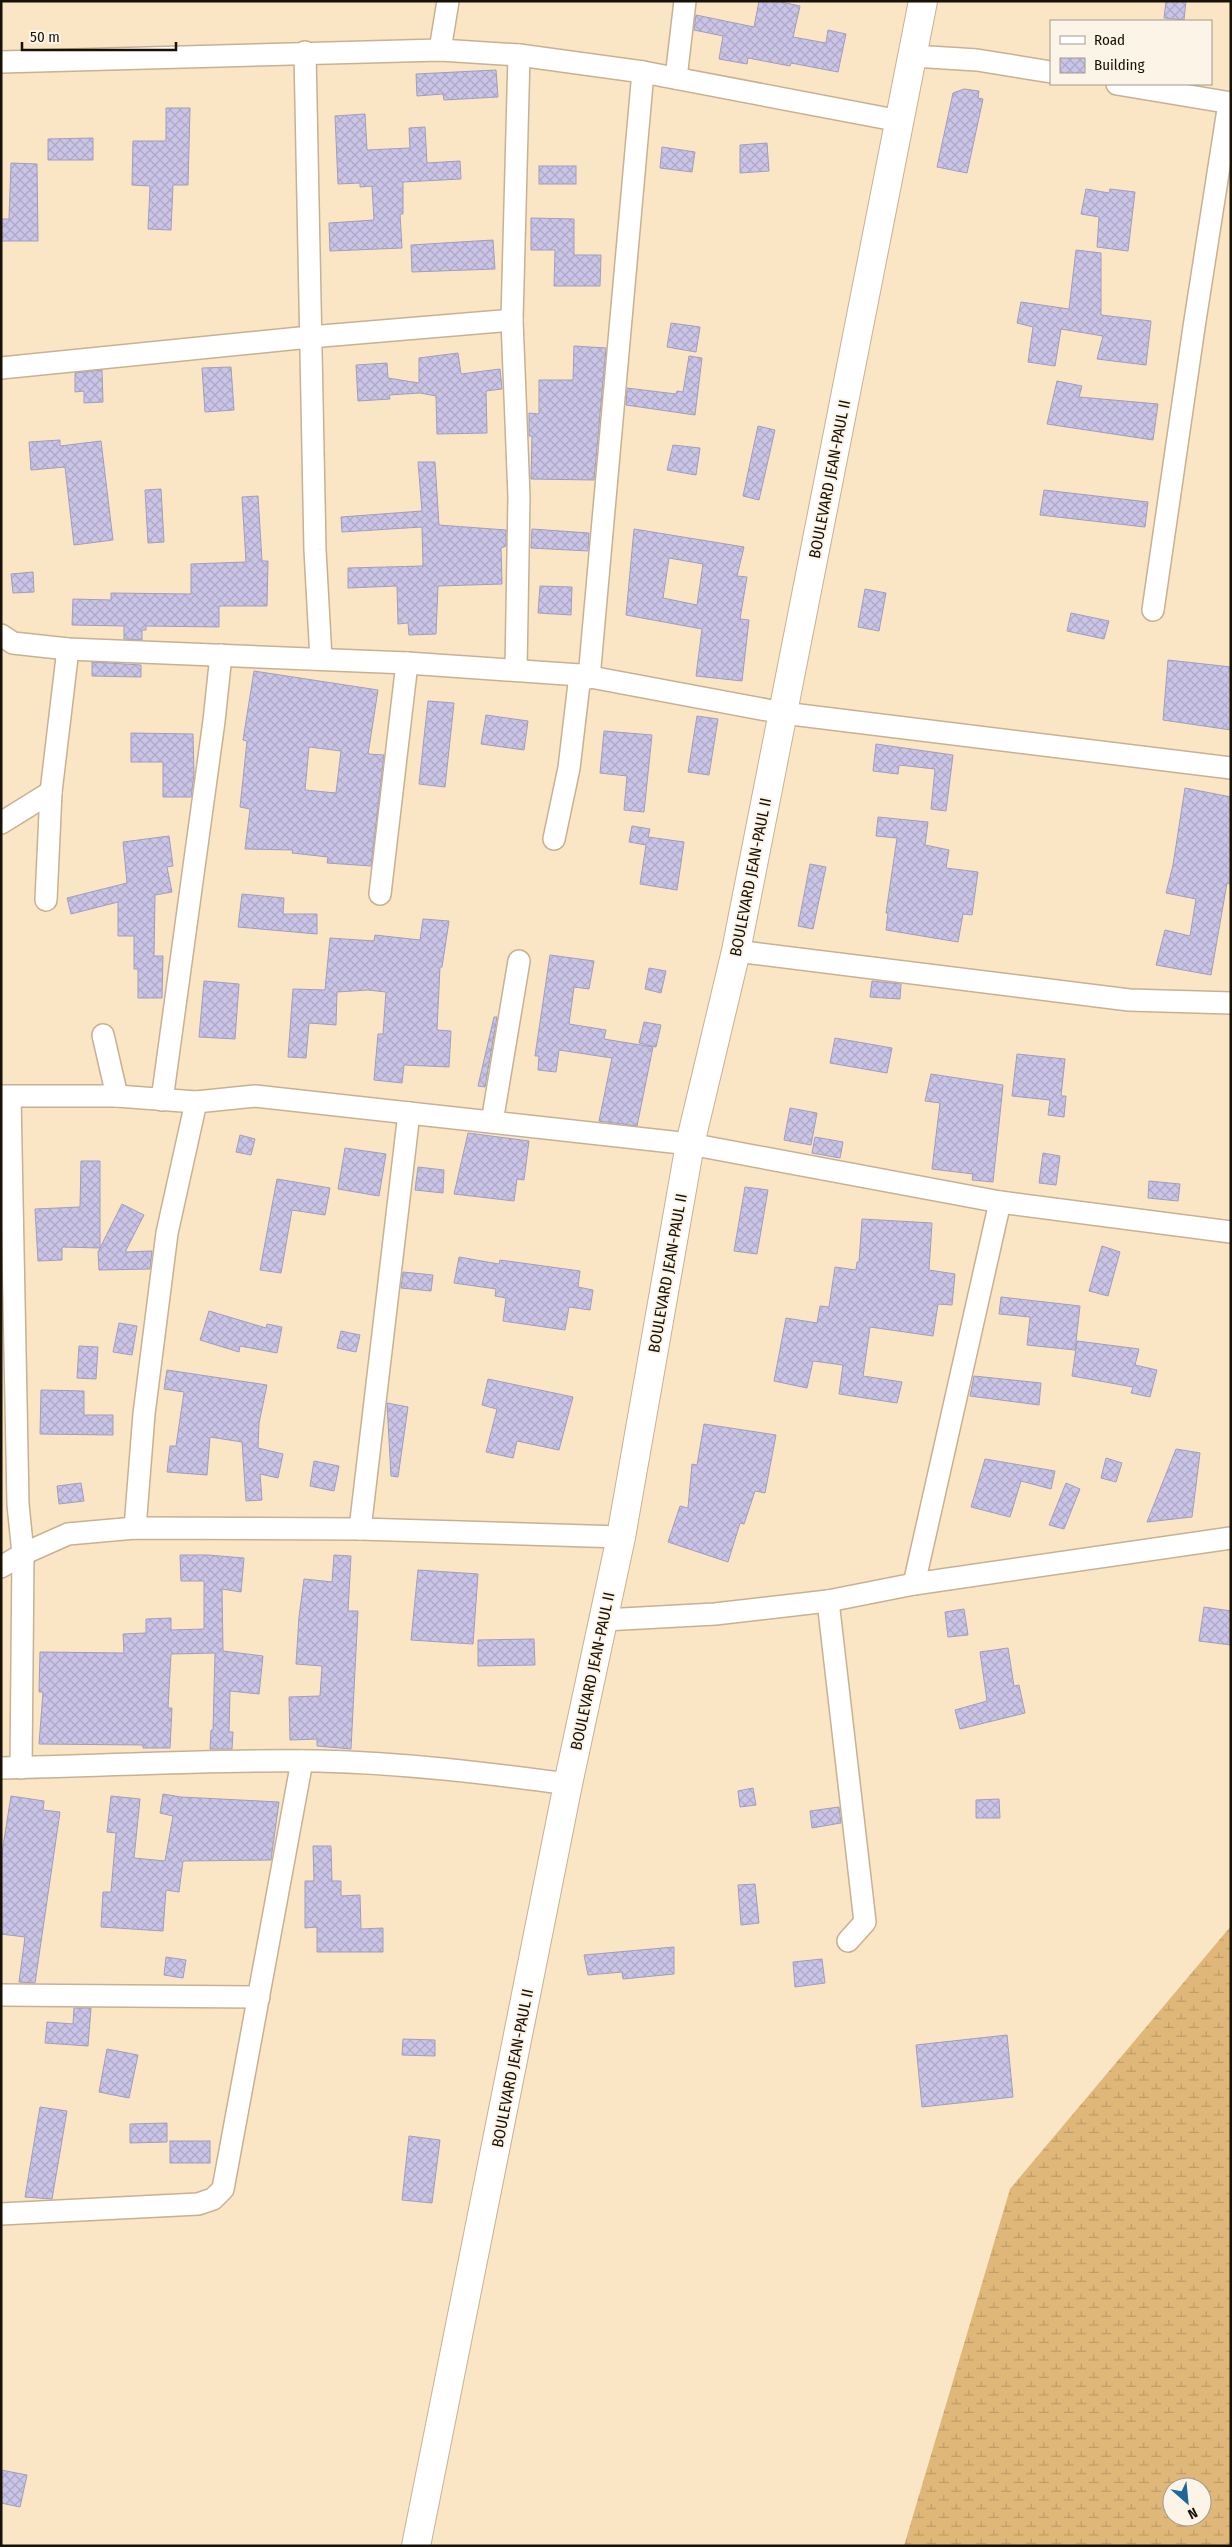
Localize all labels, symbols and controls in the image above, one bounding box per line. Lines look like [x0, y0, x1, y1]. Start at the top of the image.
scale bar [22, 20, 176, 52]
legend [1050, 20, 1212, 85]
text: 50 m [30, 28, 60, 46]
text: Road [1094, 31, 1125, 49]
text: Building [1094, 56, 1145, 74]
street label: BOULEVARD JEAN-PAUL II [805, 398, 854, 560]
street label: BOULEVARD JEAN-PAUL II [726, 796, 775, 958]
street label: BOULEVARD JEAN-PAUL II [644, 1192, 691, 1354]
street label: BOULEVARD JEAN-PAUL II [566, 1590, 619, 1752]
street label: BOULEVARD JEAN-PAUL II [488, 1987, 537, 2149]
north arrow [1162, 2477, 1212, 2527]
text: N [1185, 2504, 1200, 2523]

